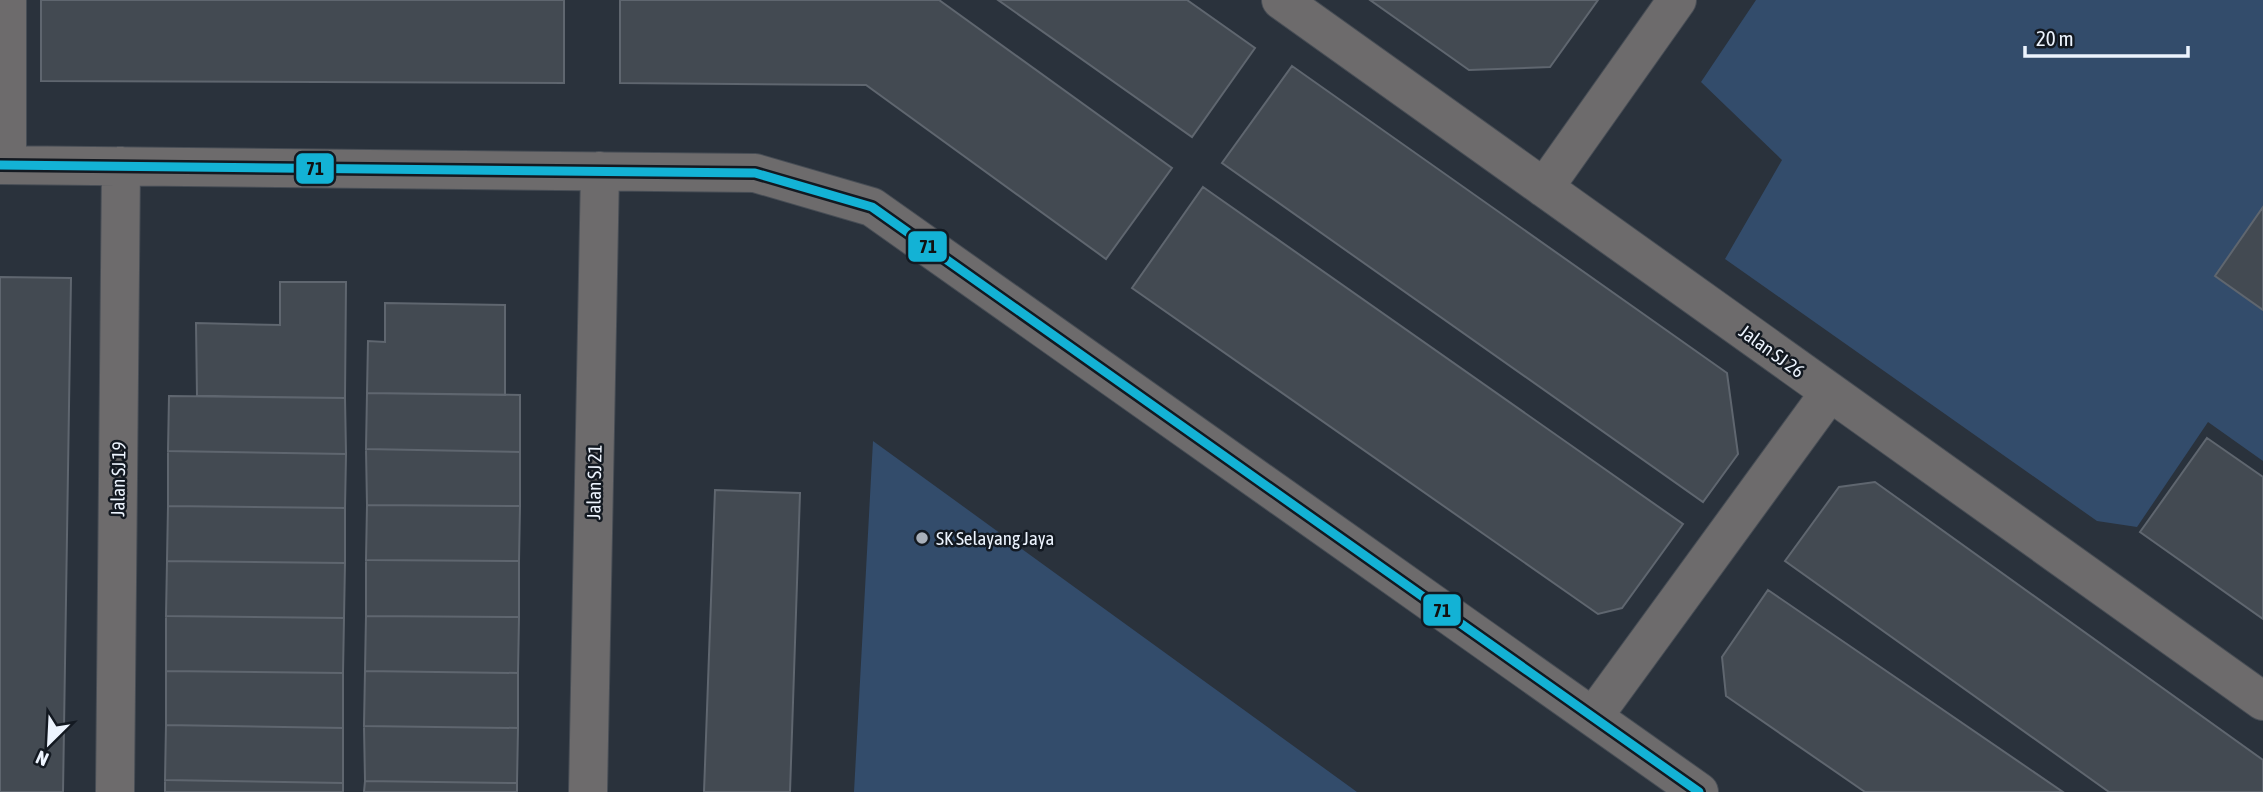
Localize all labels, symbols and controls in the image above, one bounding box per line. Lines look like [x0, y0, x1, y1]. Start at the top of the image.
scale bar [2025, 14, 2188, 58]
text: 20 m [2036, 26, 2074, 50]
line badge: 71 [295, 152, 335, 185]
text: 71 [306, 157, 324, 179]
line badge: 71 [907, 230, 948, 263]
text: 71 [919, 235, 937, 257]
street label: Jalan SJ 26 [1735, 320, 1809, 382]
street label: Jalan SJ 19 [106, 441, 130, 517]
street label: Jalan SJ 21 [582, 444, 606, 520]
place label: SK Selayang Jaya [936, 527, 1054, 549]
marker: SK Selayang Jaya [914, 530, 930, 546]
line badge: 71 [1422, 593, 1462, 627]
text: 71 [1433, 599, 1451, 621]
north arrow [14, 708, 84, 778]
text: N [32, 746, 52, 771]

